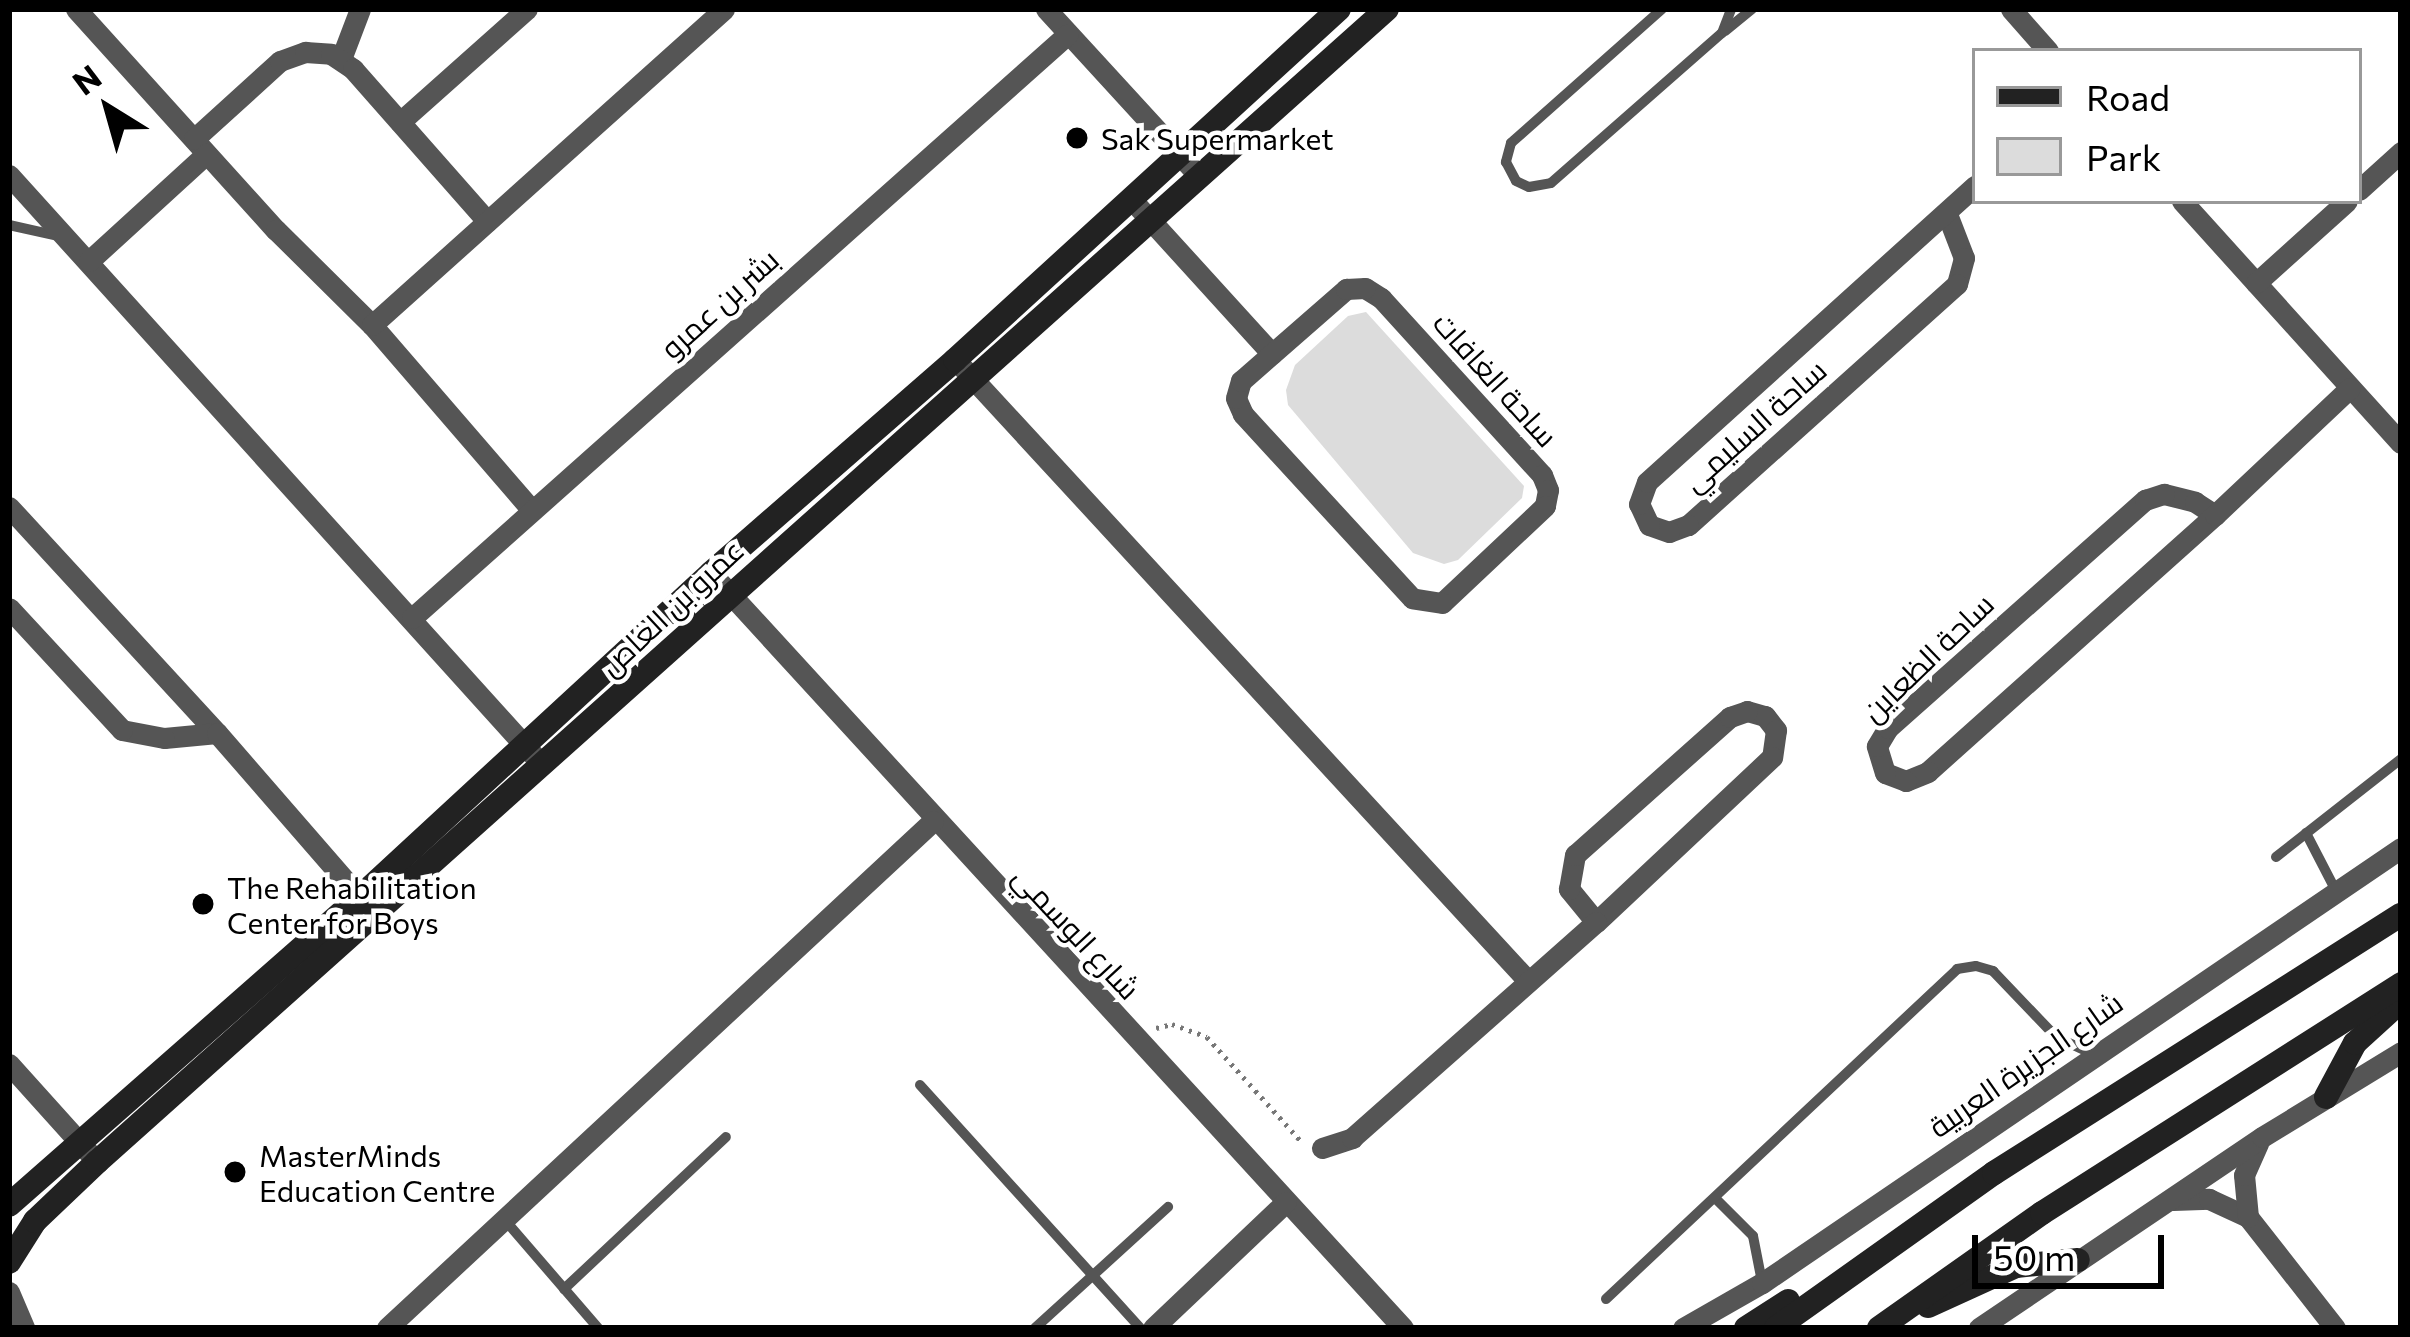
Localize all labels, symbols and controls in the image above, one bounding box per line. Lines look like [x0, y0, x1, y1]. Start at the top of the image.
north arrow [48, 48, 168, 168]
legend [1972, 48, 2362, 204]
text: N [64, 55, 108, 103]
text: Road [2086, 74, 2170, 118]
place label: Sak Supermarket [1101, 120, 1334, 156]
marker: Sak Supermarket [1064, 125, 1090, 151]
text: Park [2086, 134, 2161, 178]
street label: بشر بن عمرو [653, 241, 785, 365]
street label: ساحة الغافات [1426, 304, 1566, 454]
street label: ساحة السليمي [1675, 351, 1833, 499]
street label: عمرو بن العاص [592, 531, 750, 683]
street label: ساحة الظعاين [1854, 585, 2000, 729]
street label: شارع الوسمي [1006, 858, 1148, 1006]
place label: The Rehabilitation Center for Boys [227, 869, 477, 940]
marker: The Rehabilitation Center for Boys [190, 891, 216, 917]
street label: شارع الجزيرة العربية [1921, 984, 2129, 1144]
place label: MasterMinds Education Centre [259, 1137, 495, 1208]
marker: MasterMinds Education Centre [222, 1159, 248, 1185]
scale bar [1978, 1211, 2170, 1285]
text: 50 m [1993, 1234, 2075, 1278]

